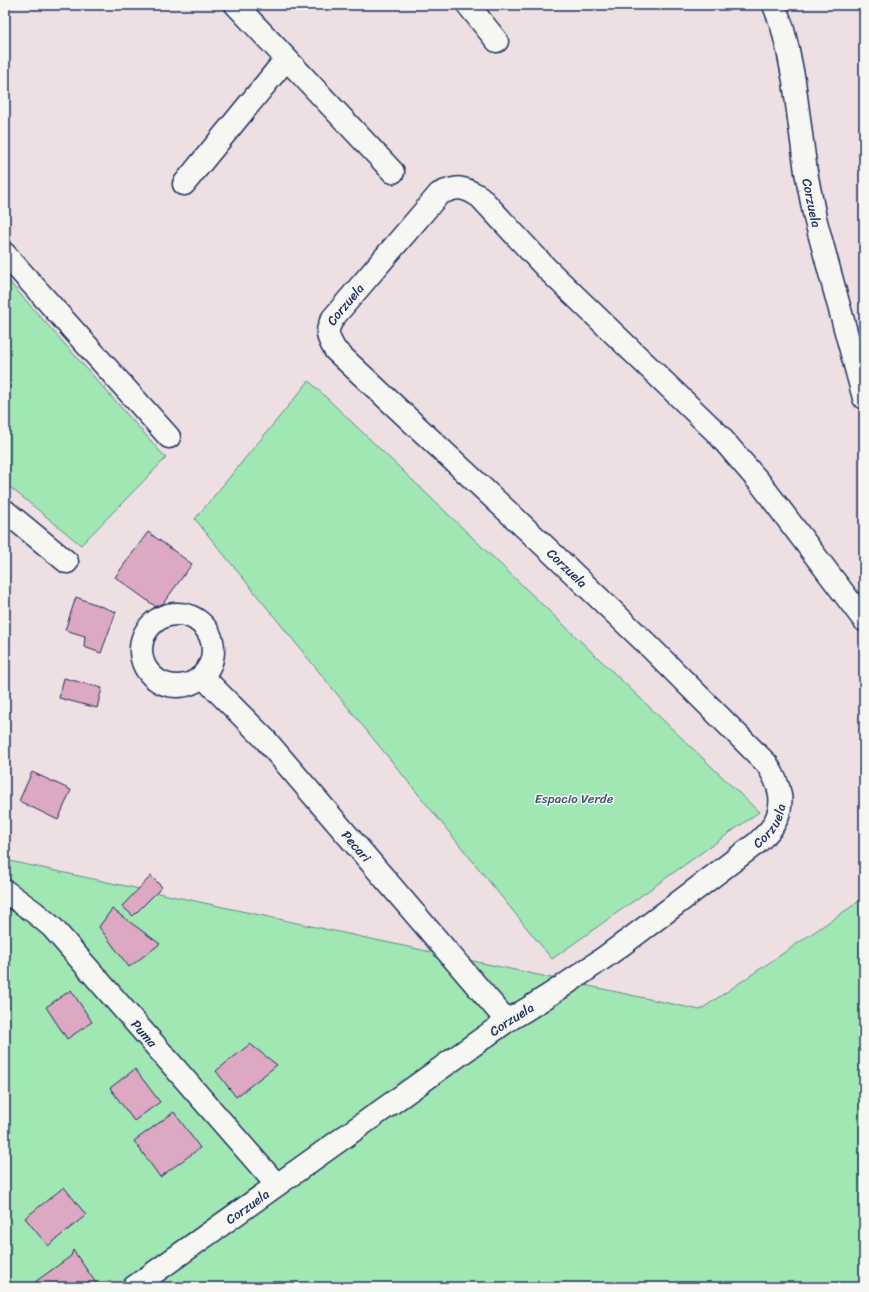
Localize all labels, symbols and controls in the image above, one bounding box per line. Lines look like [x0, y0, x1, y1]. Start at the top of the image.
street label: Corzuela [796, 176, 829, 231]
street label: Corzuela [320, 277, 370, 329]
street label: Corzuela [541, 542, 593, 594]
park label: Espacio Verde [535, 787, 614, 810]
street label: Corzuela [747, 802, 792, 853]
street label: Pecari [336, 825, 378, 868]
street label: Corzuela [484, 996, 539, 1042]
street label: Puma [126, 1014, 164, 1053]
street label: Corzuela [220, 1182, 274, 1230]

